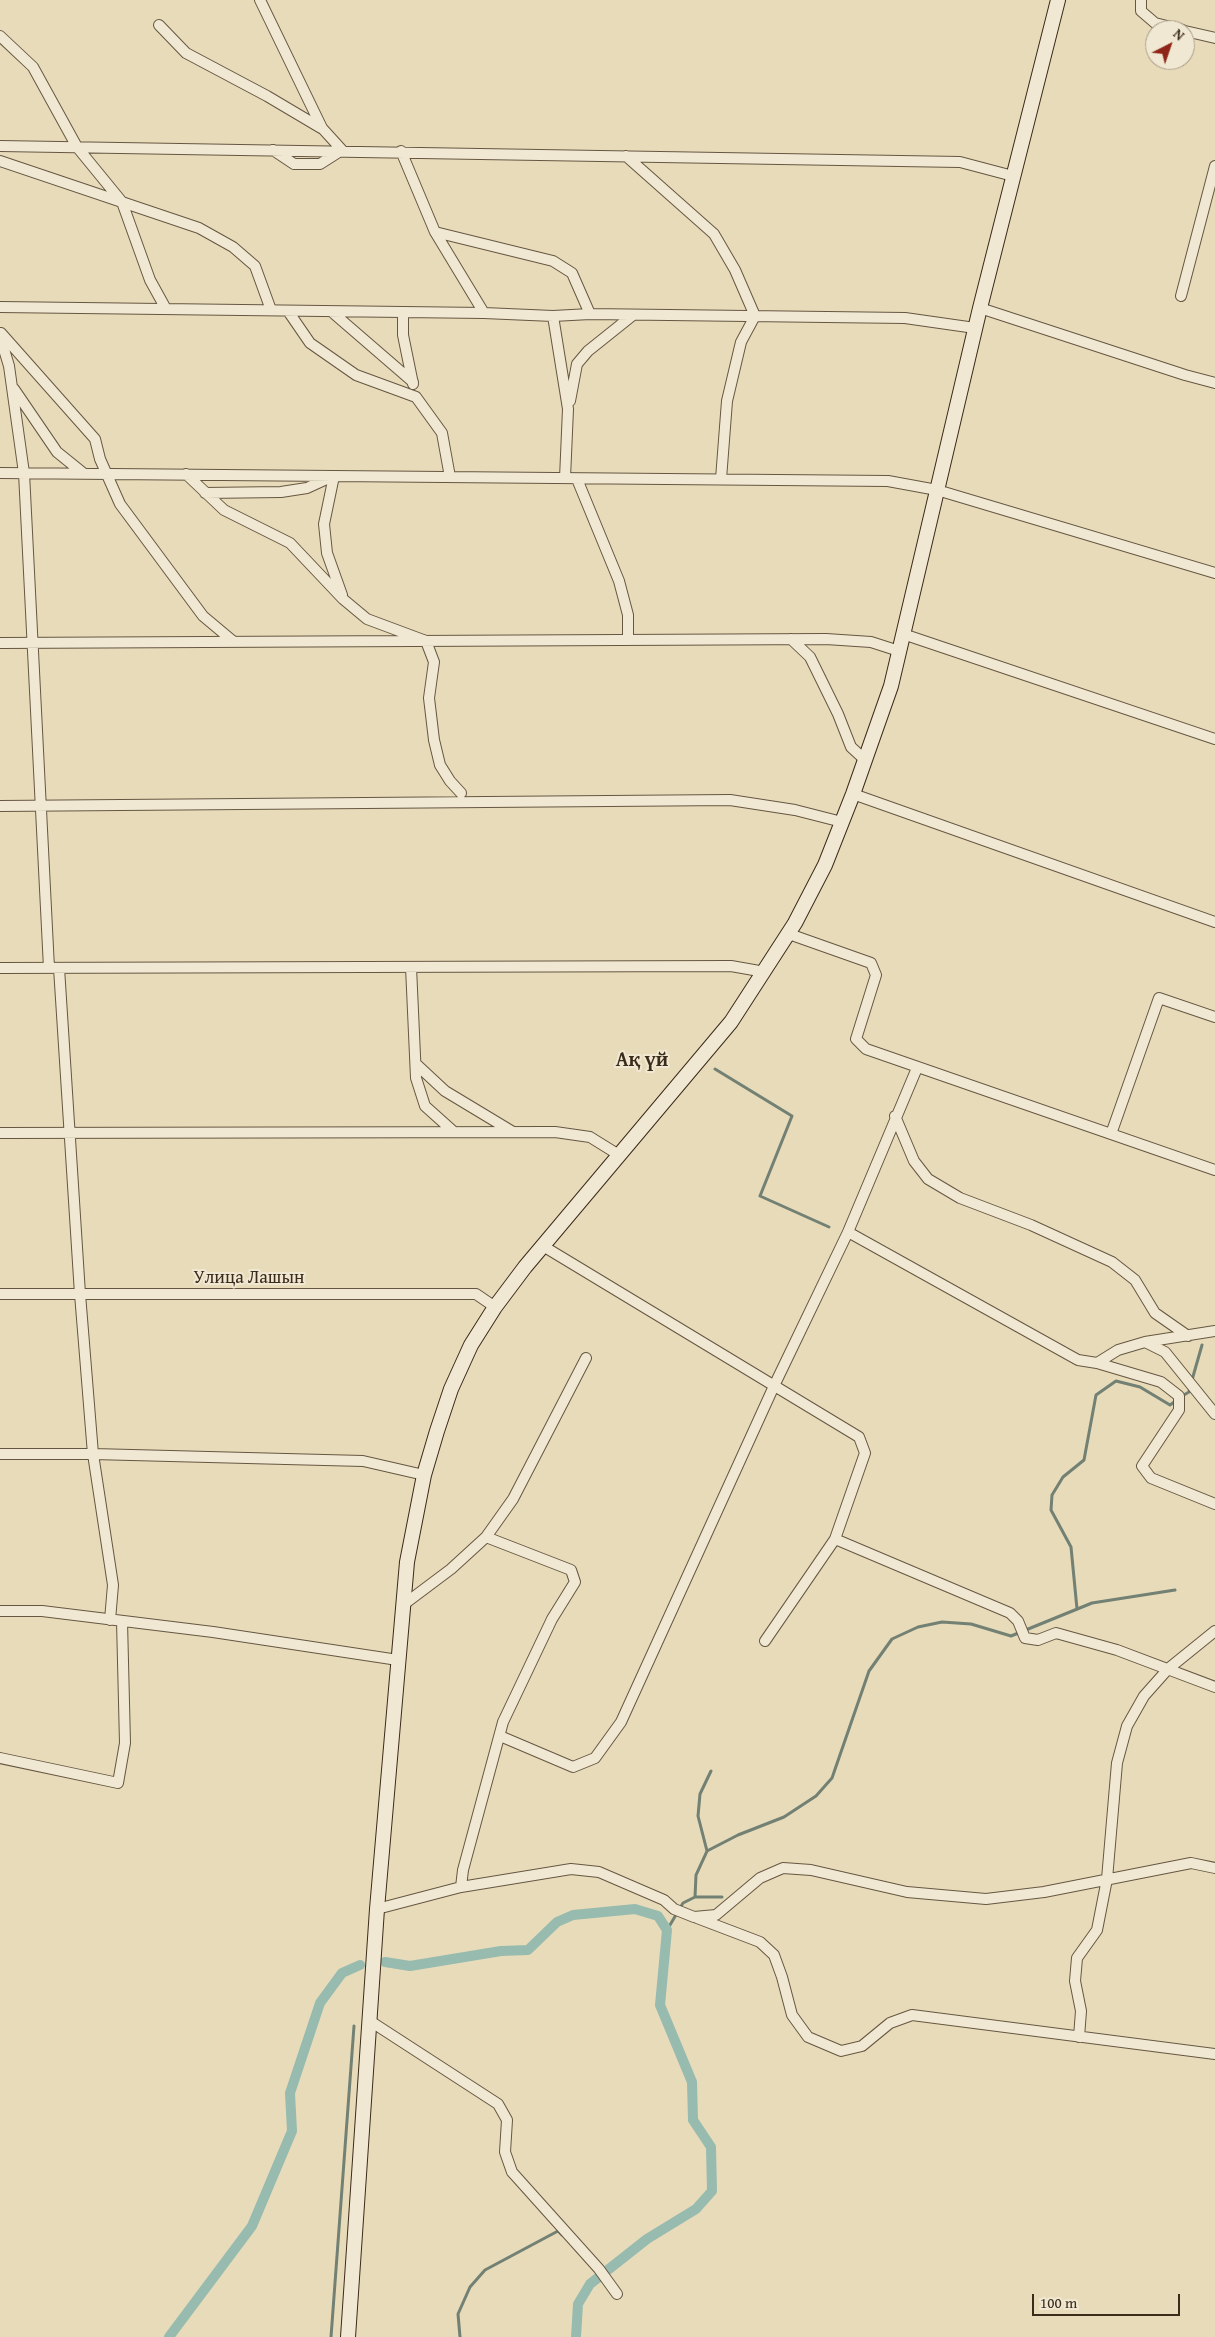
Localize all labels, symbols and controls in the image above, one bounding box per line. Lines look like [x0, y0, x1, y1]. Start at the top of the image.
north arrow [1145, 20, 1195, 70]
text: N [1169, 24, 1189, 45]
district label: Ақ үй [616, 1049, 668, 1073]
street label: Улица Лашын [193, 1267, 305, 1289]
scale bar [1035, 2284, 1182, 2316]
text: 100 m [1040, 2292, 1077, 2313]

